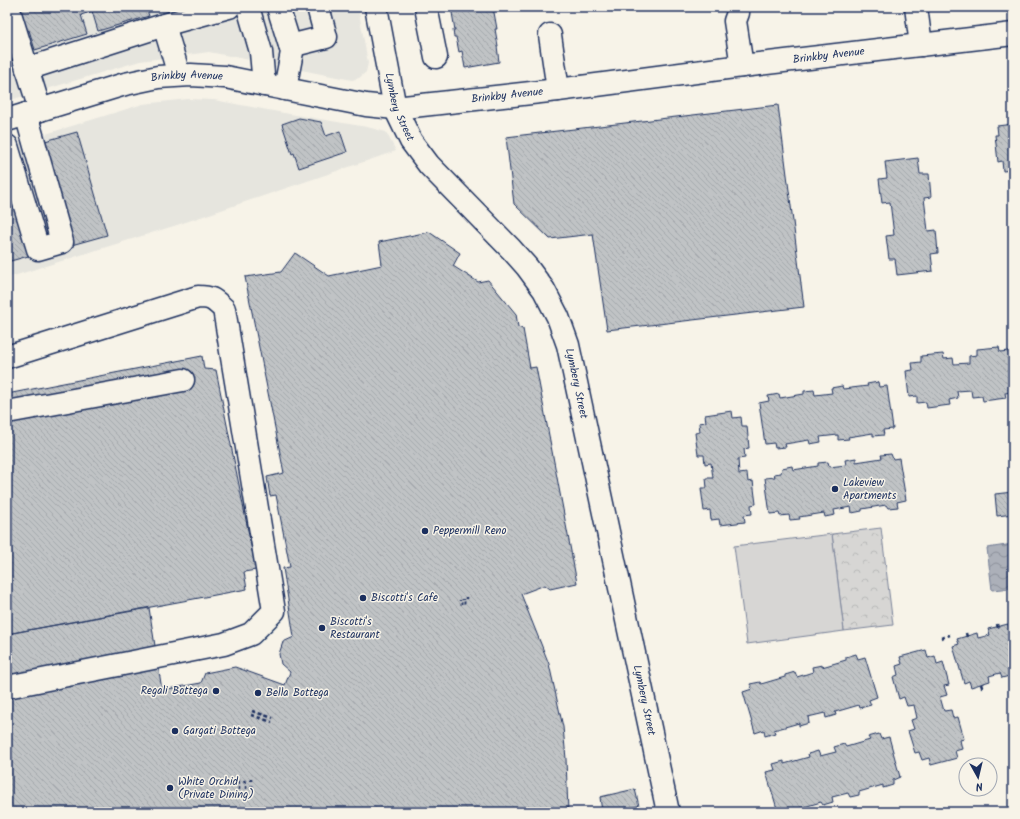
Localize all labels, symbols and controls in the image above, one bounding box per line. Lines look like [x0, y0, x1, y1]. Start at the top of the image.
street label: Brinkby Avenue [792, 43, 866, 69]
street label: Brinkby Avenue [149, 66, 223, 87]
street label: Lymbery Street [380, 71, 419, 145]
street label: Brinkby Avenue [470, 83, 544, 109]
street label: Lymbery Street [560, 346, 593, 421]
place label: Lakeview Apartments [843, 474, 897, 505]
marker: Lakeview Apartments [830, 484, 840, 494]
place label: Peppermill Reno [433, 522, 506, 540]
marker: Peppermill Reno [420, 526, 430, 536]
place label: Biscotti's Cafe [371, 589, 438, 607]
marker: Biscotti's Cafe [358, 593, 368, 603]
place label: Biscotti's Restaurant [330, 613, 380, 644]
marker: Biscotti's Restaurant [317, 623, 327, 633]
street label: Lymbery Street [628, 663, 661, 738]
place label: Regali Bottega [141, 682, 208, 700]
place label: Bella Bottega [266, 684, 329, 702]
marker: Regali Bottega [211, 686, 221, 696]
marker: Bella Bottega [253, 688, 263, 698]
place label: Gargati Bottega [183, 722, 256, 740]
marker: Gargati Bottega [170, 726, 180, 736]
north arrow [958, 757, 998, 797]
place label: White Orchid (Private Dining) [178, 773, 254, 804]
text: N [975, 777, 984, 795]
marker: White Orchid (Private Dining) [165, 783, 175, 793]

